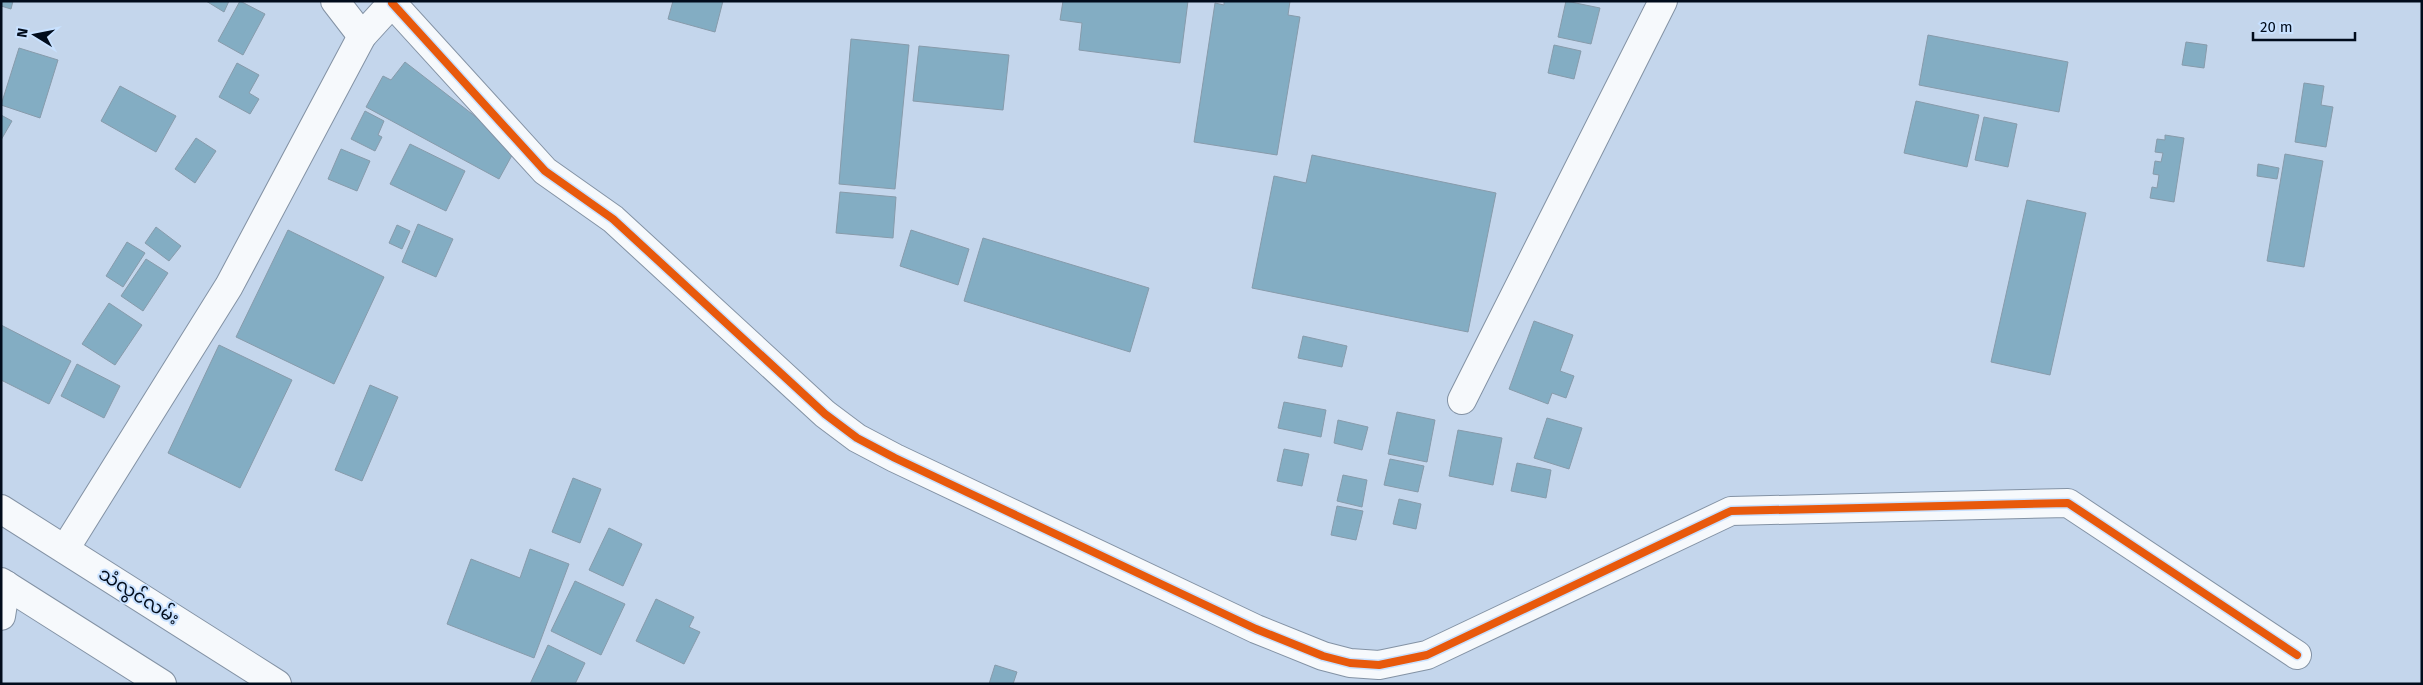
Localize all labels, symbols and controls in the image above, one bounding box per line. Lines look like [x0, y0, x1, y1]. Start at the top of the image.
north arrow [10, 10, 60, 60]
scale bar [2253, 10, 2356, 42]
text: 20 m [2260, 18, 2293, 36]
text: N [14, 27, 32, 39]
street label: သံလွင်လမ်း [92, 561, 184, 633]

